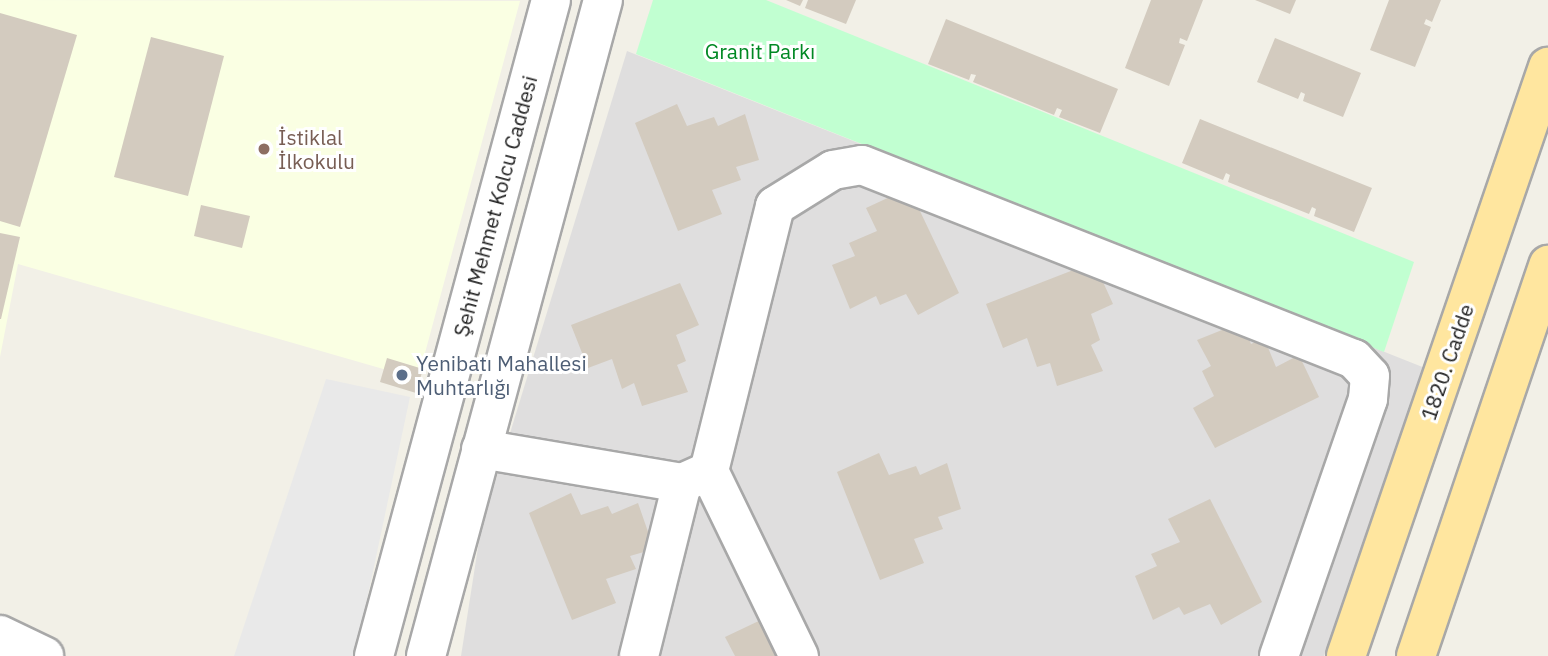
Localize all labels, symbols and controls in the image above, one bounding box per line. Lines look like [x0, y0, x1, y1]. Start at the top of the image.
park label: Granit Parkı [705, 38, 815, 64]
street label: Şehit Mehmet Kolcu Caddesi [448, 73, 542, 339]
place label: İstiklal İlkokulu [278, 124, 355, 174]
marker: İstiklal İlkokulu [256, 141, 272, 157]
street label: 1820. Cadde [1415, 301, 1479, 423]
place label: Yenibatı Mahallesi Muhtarlığı [416, 350, 587, 400]
marker: Yenibatı Mahallesi Muhtarlığı [394, 367, 410, 383]

